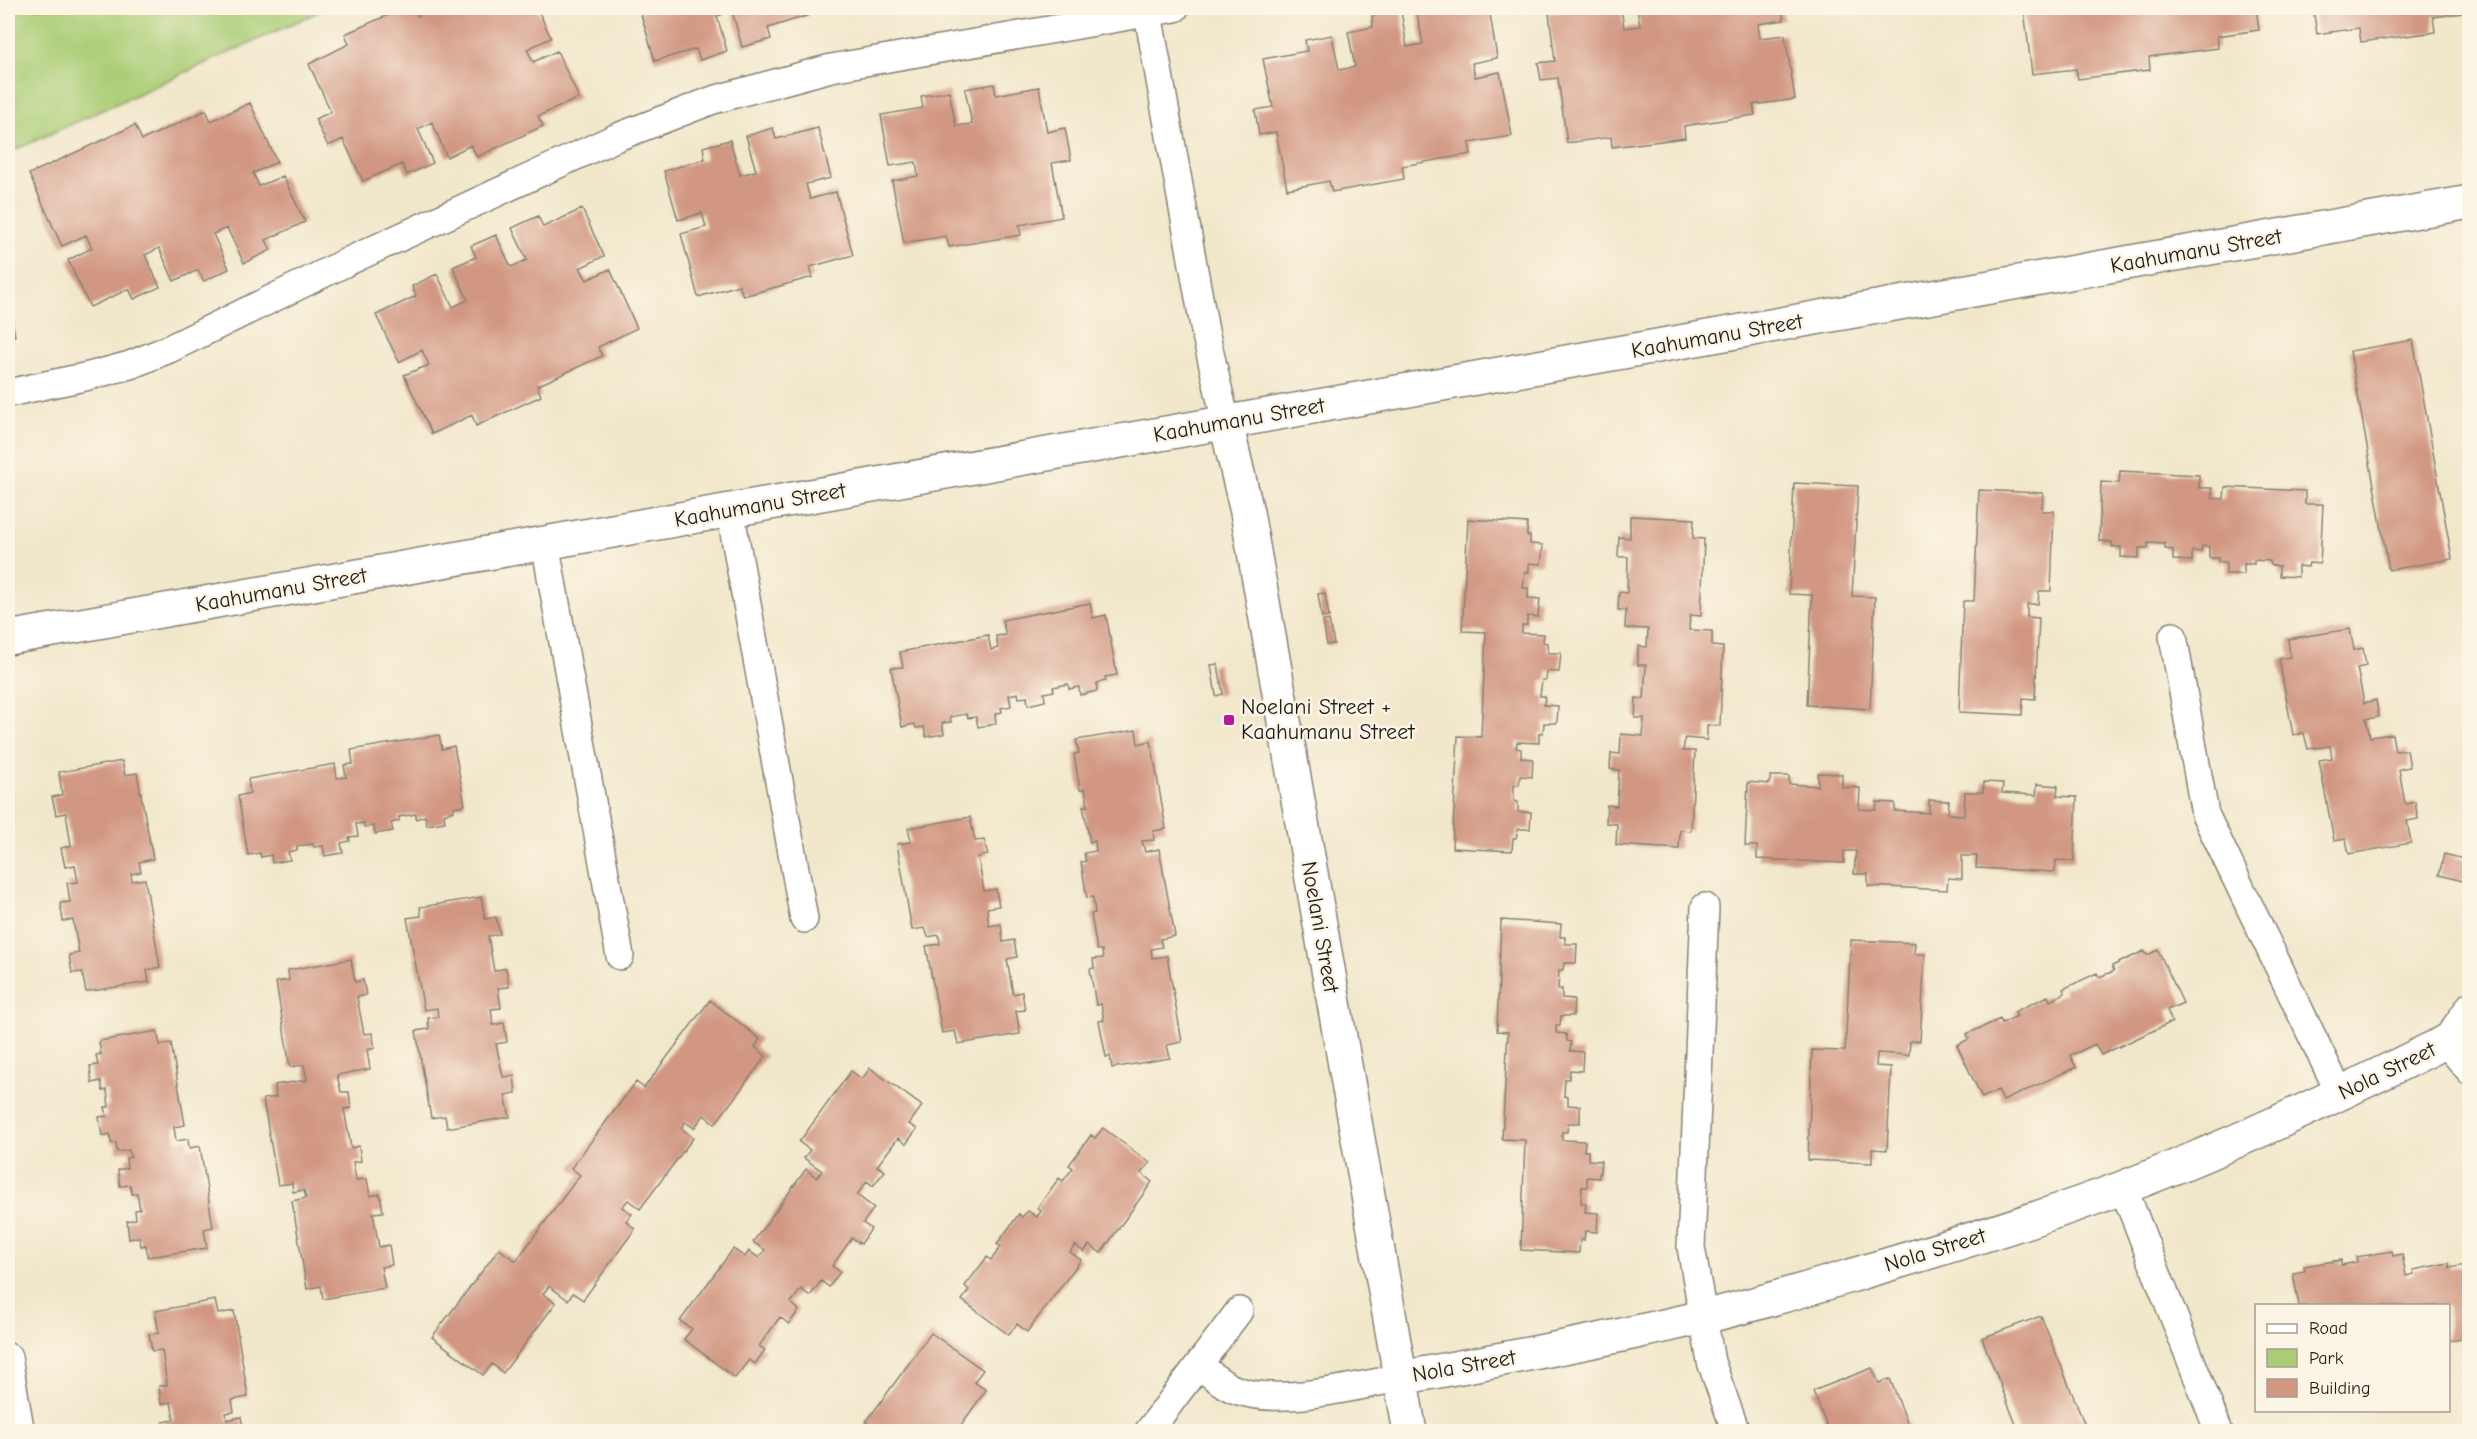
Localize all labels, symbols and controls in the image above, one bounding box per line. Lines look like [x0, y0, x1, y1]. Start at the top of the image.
street label: Kaahumanu Street [2108, 223, 2284, 279]
street label: Kaahumanu Street [1629, 308, 1805, 364]
street label: Kaahumanu Street [1151, 392, 1327, 448]
street label: Kaahumanu Street [672, 477, 848, 533]
street label: Kaahumanu Street [193, 562, 369, 618]
place label: Noelani Street + Kaahumanu Street [1241, 694, 1415, 745]
marker: Noelani Street + Kaahumanu Street [1222, 713, 1236, 727]
street label: Noelani Street [1296, 859, 1344, 995]
street label: Nola Street [2334, 1036, 2440, 1106]
street label: Nola Street [1881, 1222, 1990, 1278]
legend [2255, 1304, 2450, 1412]
text: Road [2309, 1318, 2348, 1339]
street label: Nola Street [1410, 1344, 1519, 1388]
text: Park [2309, 1348, 2344, 1369]
text: Building [2309, 1378, 2371, 1399]

